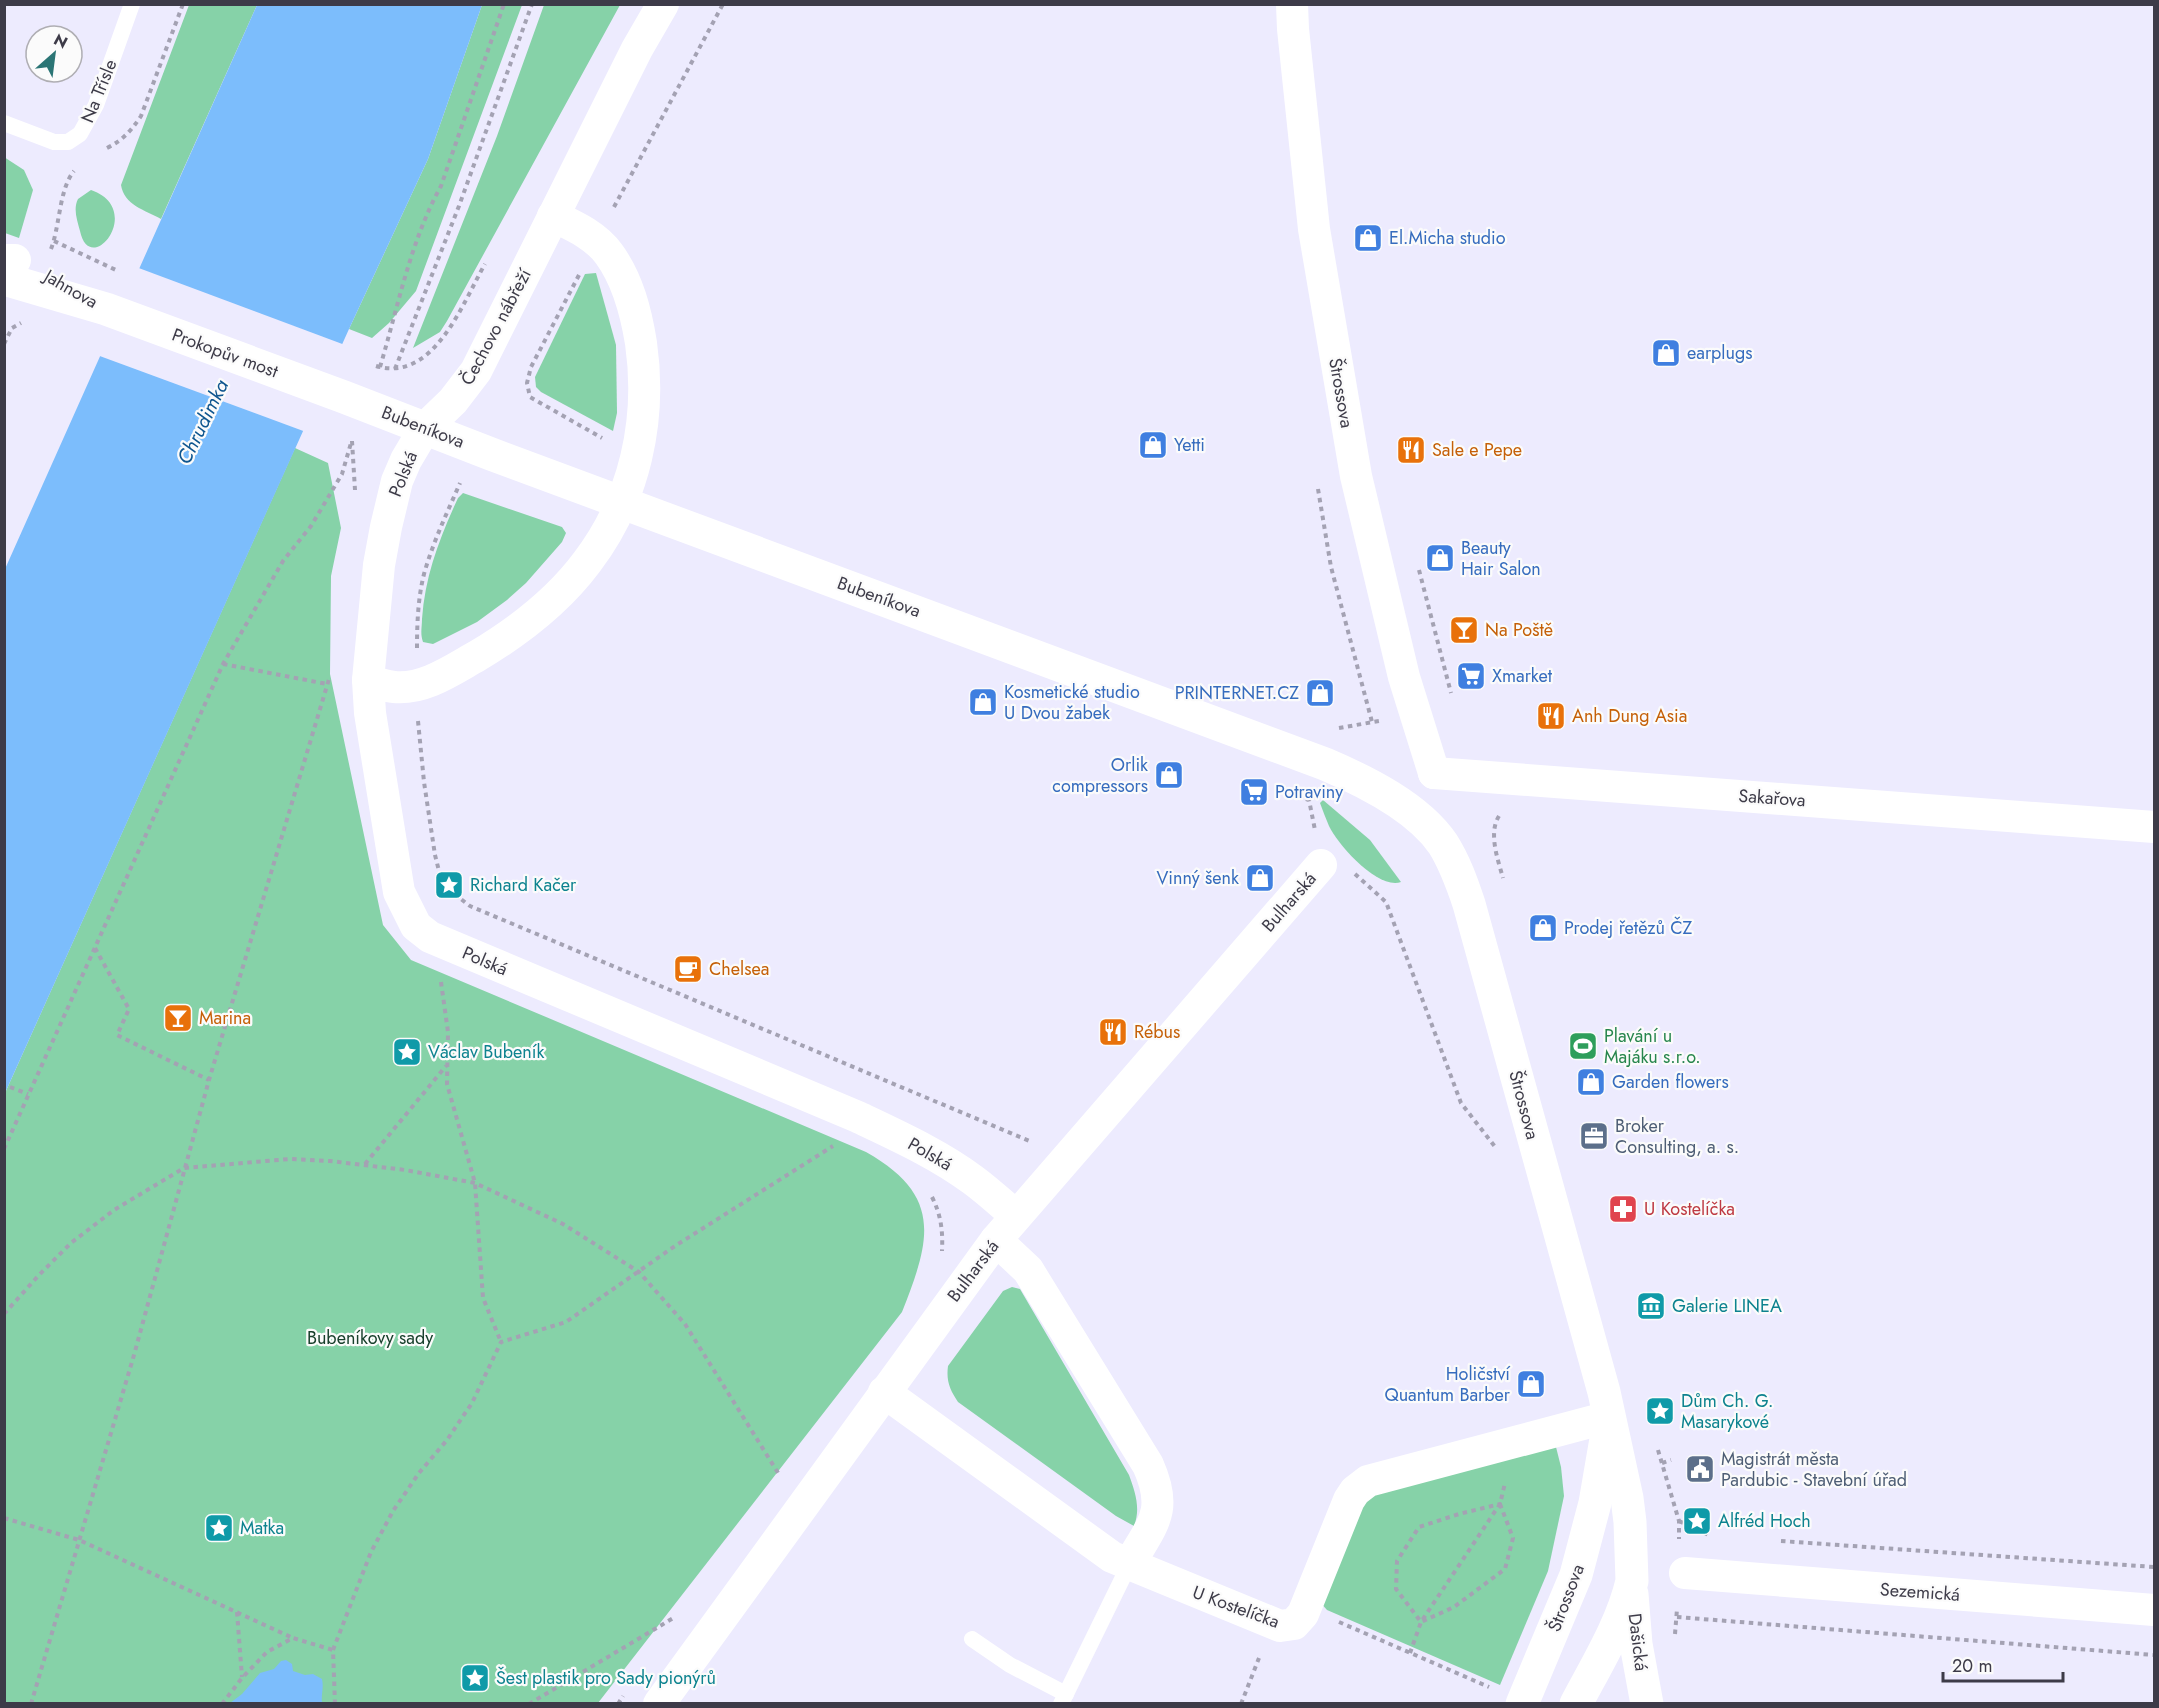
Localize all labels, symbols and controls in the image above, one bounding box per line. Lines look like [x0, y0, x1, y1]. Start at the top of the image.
north arrow [24, 24, 84, 84]
text: N [50, 28, 72, 54]
street label: Na Třísle [74, 55, 124, 127]
shop icon: El.Micha studio [1352, 222, 1384, 254]
place label: El.Micha studio [1389, 225, 1506, 251]
street label: Jahnova [38, 262, 103, 315]
street label: Čechovo nábřeží [454, 263, 538, 390]
street label: Prokopův most [168, 322, 282, 384]
shop icon: earplugs [1650, 337, 1682, 369]
place label: earplugs [1687, 340, 1752, 366]
street label: Štrossova [1322, 356, 1360, 430]
water label: Chrudimka [170, 375, 236, 469]
street label: Bubeníkova [378, 399, 468, 455]
shop icon: Yetti [1137, 429, 1169, 461]
place label: Yetti [1174, 432, 1205, 458]
restaurant icon: Sale e Pepe [1395, 434, 1427, 466]
place label: Sale e Pepe [1432, 437, 1522, 463]
street label: Polská [382, 447, 424, 501]
place label: Beauty Hair Salon [1461, 535, 1541, 582]
shop icon: Beauty Hair Salon [1424, 542, 1456, 574]
street label: Bubeníkova [834, 570, 924, 624]
bar icon: Na Poště [1448, 614, 1480, 646]
place label: Na Poště [1485, 617, 1553, 643]
supermarket icon: Xmarket [1455, 660, 1487, 692]
place label: Xmarket [1492, 663, 1553, 689]
shop icon: PRINTERNET.CZ [1304, 677, 1336, 709]
place label: Kosmetické studio U Dvou žabek [1004, 679, 1140, 726]
place label: PRINTERNET.CZ [1175, 680, 1299, 706]
shop icon: Kosmetické studio U Dvou žabek [967, 686, 999, 718]
restaurant icon: Anh Dung Asia [1535, 700, 1567, 732]
place label: Anh Dung Asia [1572, 703, 1687, 729]
place label: Orlik compressors [1052, 752, 1148, 799]
shop icon: Orlik compressors [1153, 759, 1185, 791]
supermarket icon: Potraviny [1238, 776, 1270, 808]
place label: Potraviny [1275, 779, 1343, 805]
street label: Sakařova [1738, 783, 1806, 813]
shop icon: Vinný šenk [1244, 862, 1276, 894]
place label: Vinný šenk [1156, 865, 1239, 891]
street label: Bulharská [1256, 866, 1322, 938]
place icon: Richard Kačer [433, 869, 465, 901]
place label: Richard Kačer [470, 872, 577, 898]
shop icon: Prodej řetězů ČZ [1527, 912, 1559, 944]
place label: Prodej řetězů ČZ [1564, 915, 1693, 941]
street label: Polská [458, 940, 512, 982]
cafe icon: Chelsea [672, 953, 704, 985]
place label: Chelsea [709, 956, 769, 982]
bar icon: Marina [162, 1002, 194, 1034]
place label: Marina [199, 1005, 251, 1031]
restaurant icon: Rébus [1097, 1016, 1129, 1048]
place label: Rébus [1134, 1019, 1180, 1045]
place label: Plavání u Majáku s.r.o. [1604, 1023, 1701, 1070]
sports icon: Plavání u Majáku s.r.o. [1567, 1030, 1599, 1062]
place icon: Václav Bubeník [391, 1036, 423, 1068]
place label: Václav Bubeník [428, 1039, 544, 1065]
shop icon: Garden flowers [1575, 1066, 1607, 1098]
street label: Štrossova [1502, 1068, 1546, 1142]
place label: Garden flowers [1612, 1069, 1729, 1095]
place label: Broker Consulting, a. s. [1615, 1113, 1739, 1160]
office icon: Broker Consulting, a. s. [1578, 1120, 1610, 1152]
street label: Polská [903, 1131, 957, 1177]
pharmacy icon: U Kostelíčka [1607, 1193, 1639, 1225]
place label: U Kostelíčka [1644, 1196, 1735, 1222]
street label: Bulharská [941, 1234, 1005, 1308]
museum icon: Galerie LINEA [1635, 1290, 1667, 1322]
place label: Galerie LINEA [1672, 1293, 1782, 1319]
park label: Bubeníkovy sady [307, 1325, 433, 1351]
place label: Holičství Quantum Barber [1384, 1361, 1511, 1408]
shop icon: Holičství Quantum Barber [1515, 1368, 1547, 1400]
place label: Dům Ch. G. Masarykové [1681, 1388, 1774, 1435]
place icon: Dům Ch. G. Masarykové [1644, 1395, 1676, 1427]
place label: Magistrát města Pardubic - Stavební úřad [1721, 1446, 1907, 1493]
public building icon: Magistrát města Pardubic - Stavební úřad [1684, 1453, 1716, 1485]
place icon: Alfréd Hoch [1681, 1505, 1713, 1537]
place label: Alfréd Hoch [1718, 1508, 1811, 1534]
place icon: Matka [203, 1512, 235, 1544]
place label: Matka [240, 1515, 284, 1541]
street label: Štrossova [1541, 1560, 1591, 1636]
street label: Sezemická [1879, 1576, 1961, 1608]
street label: U Kostelíčka [1189, 1579, 1283, 1635]
street label: Dašická [1622, 1612, 1654, 1672]
scale bar [1943, 1645, 2063, 1683]
text: 20 m [1952, 1653, 1992, 1679]
place icon: Šest plastik pro Sady pionýrů [459, 1662, 491, 1694]
place label: Šest plastik pro Sady pionýrů [496, 1665, 716, 1691]

